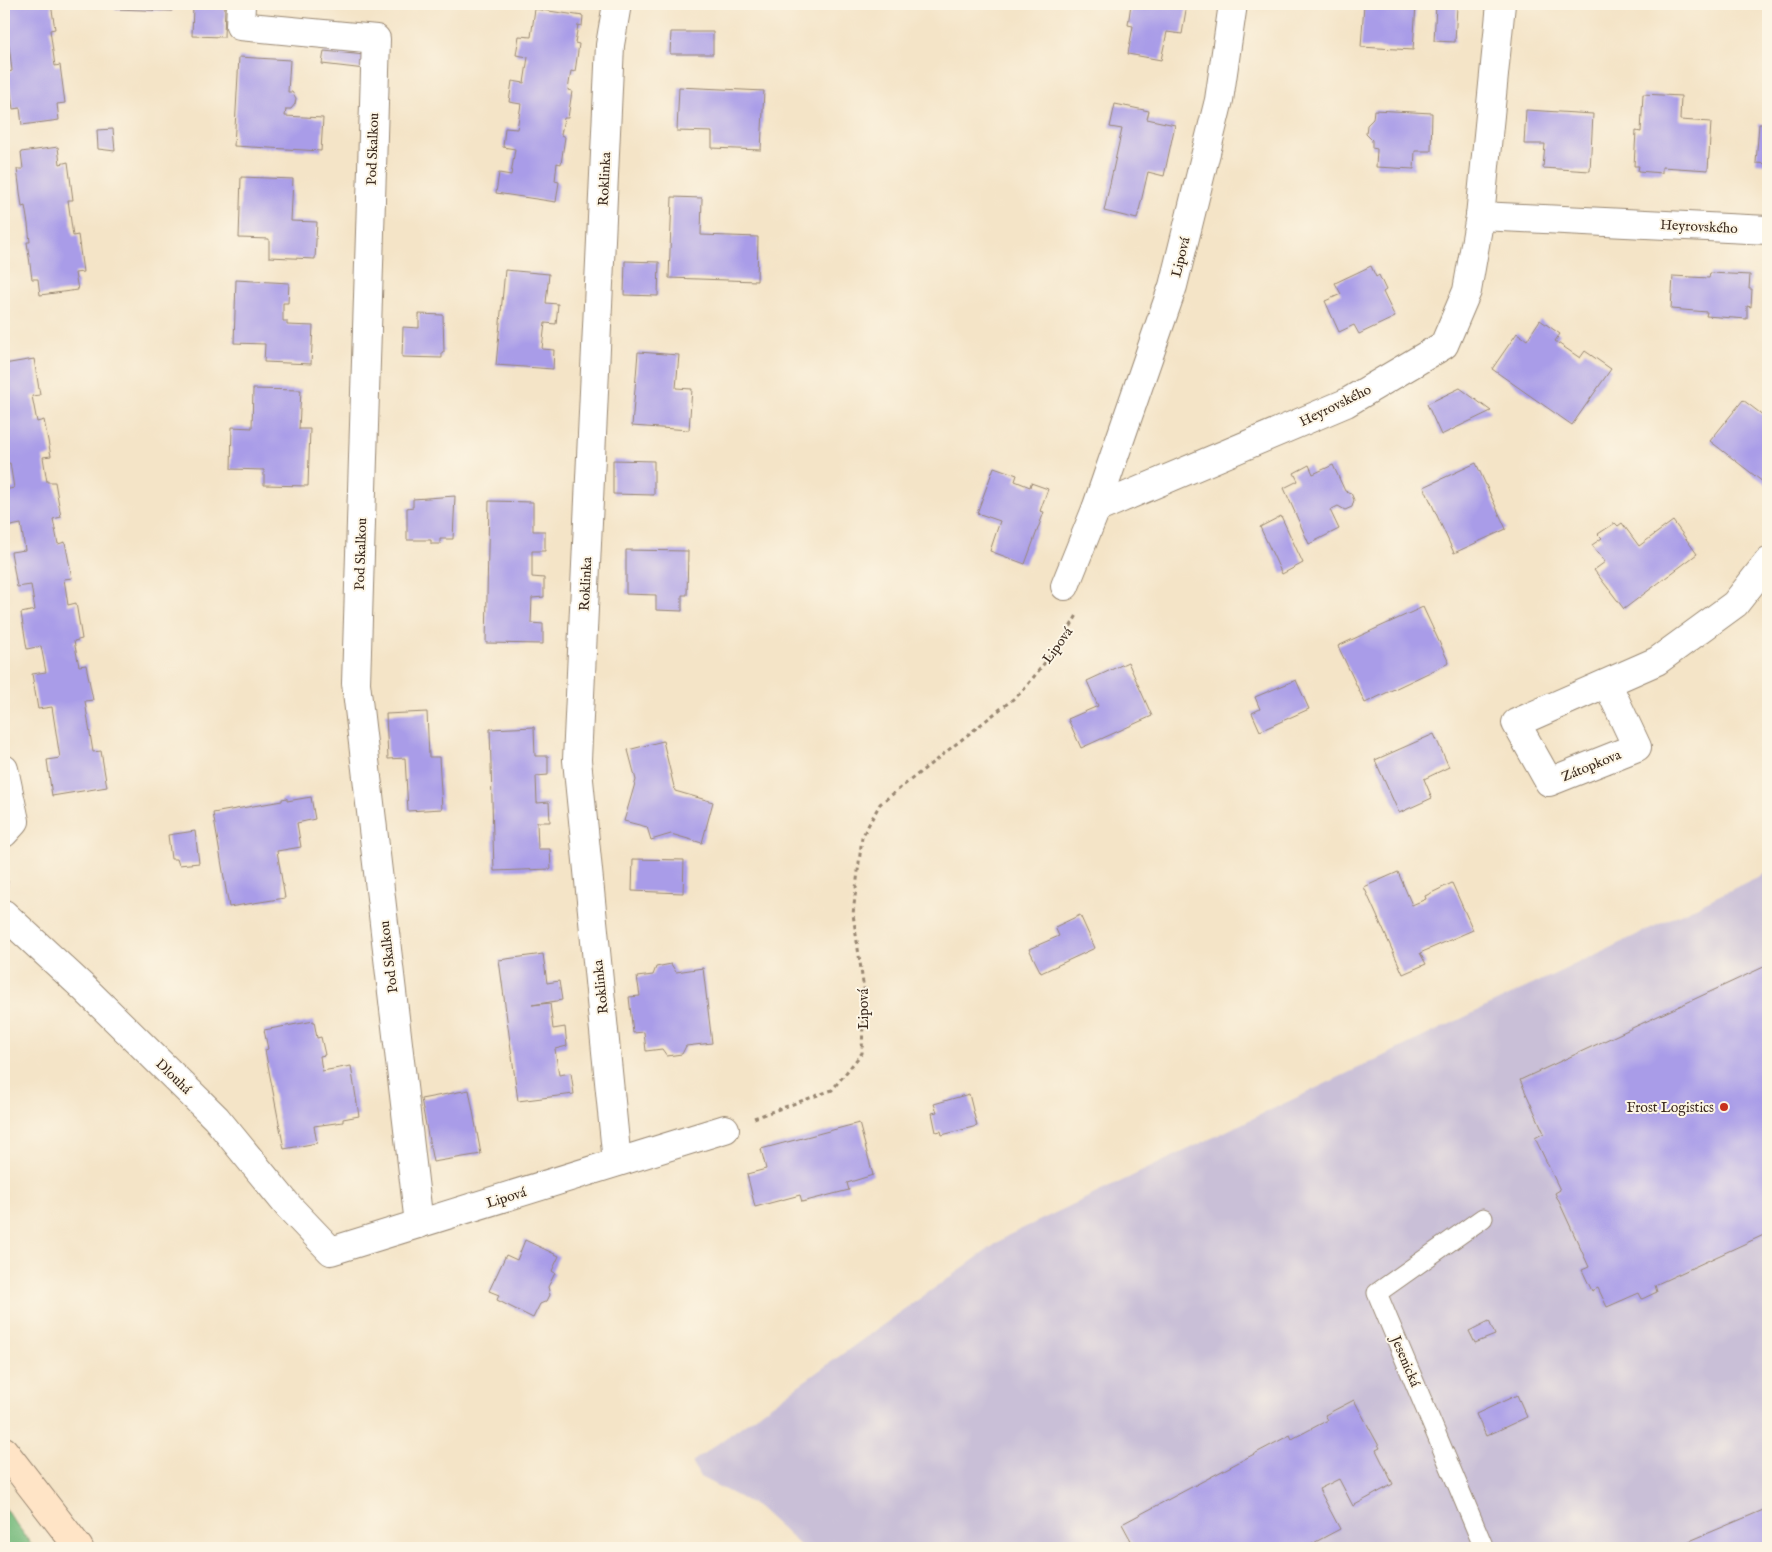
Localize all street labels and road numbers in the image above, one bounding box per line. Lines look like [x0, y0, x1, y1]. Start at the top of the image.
street label: Pod Skalkou [363, 112, 383, 186]
street label: Roklinka [595, 151, 615, 207]
street label: Heyrovského [1660, 216, 1739, 238]
street label: Lipová [1167, 234, 1195, 279]
street label: Heyrovského [1297, 381, 1375, 431]
street label: Pod Skalkou [351, 517, 371, 591]
street label: Roklinka [576, 556, 596, 612]
street label: Lipová [1039, 623, 1078, 667]
street label: Zátopkova [1559, 745, 1625, 786]
street label: Pod Skalkou [376, 920, 402, 994]
street label: Roklinka [589, 958, 613, 1015]
street label: Lipová [855, 988, 873, 1029]
street label: Dlouhá [151, 1055, 196, 1099]
street label: Lipová [484, 1183, 529, 1213]
street label: Jesenická [1385, 1331, 1424, 1391]

